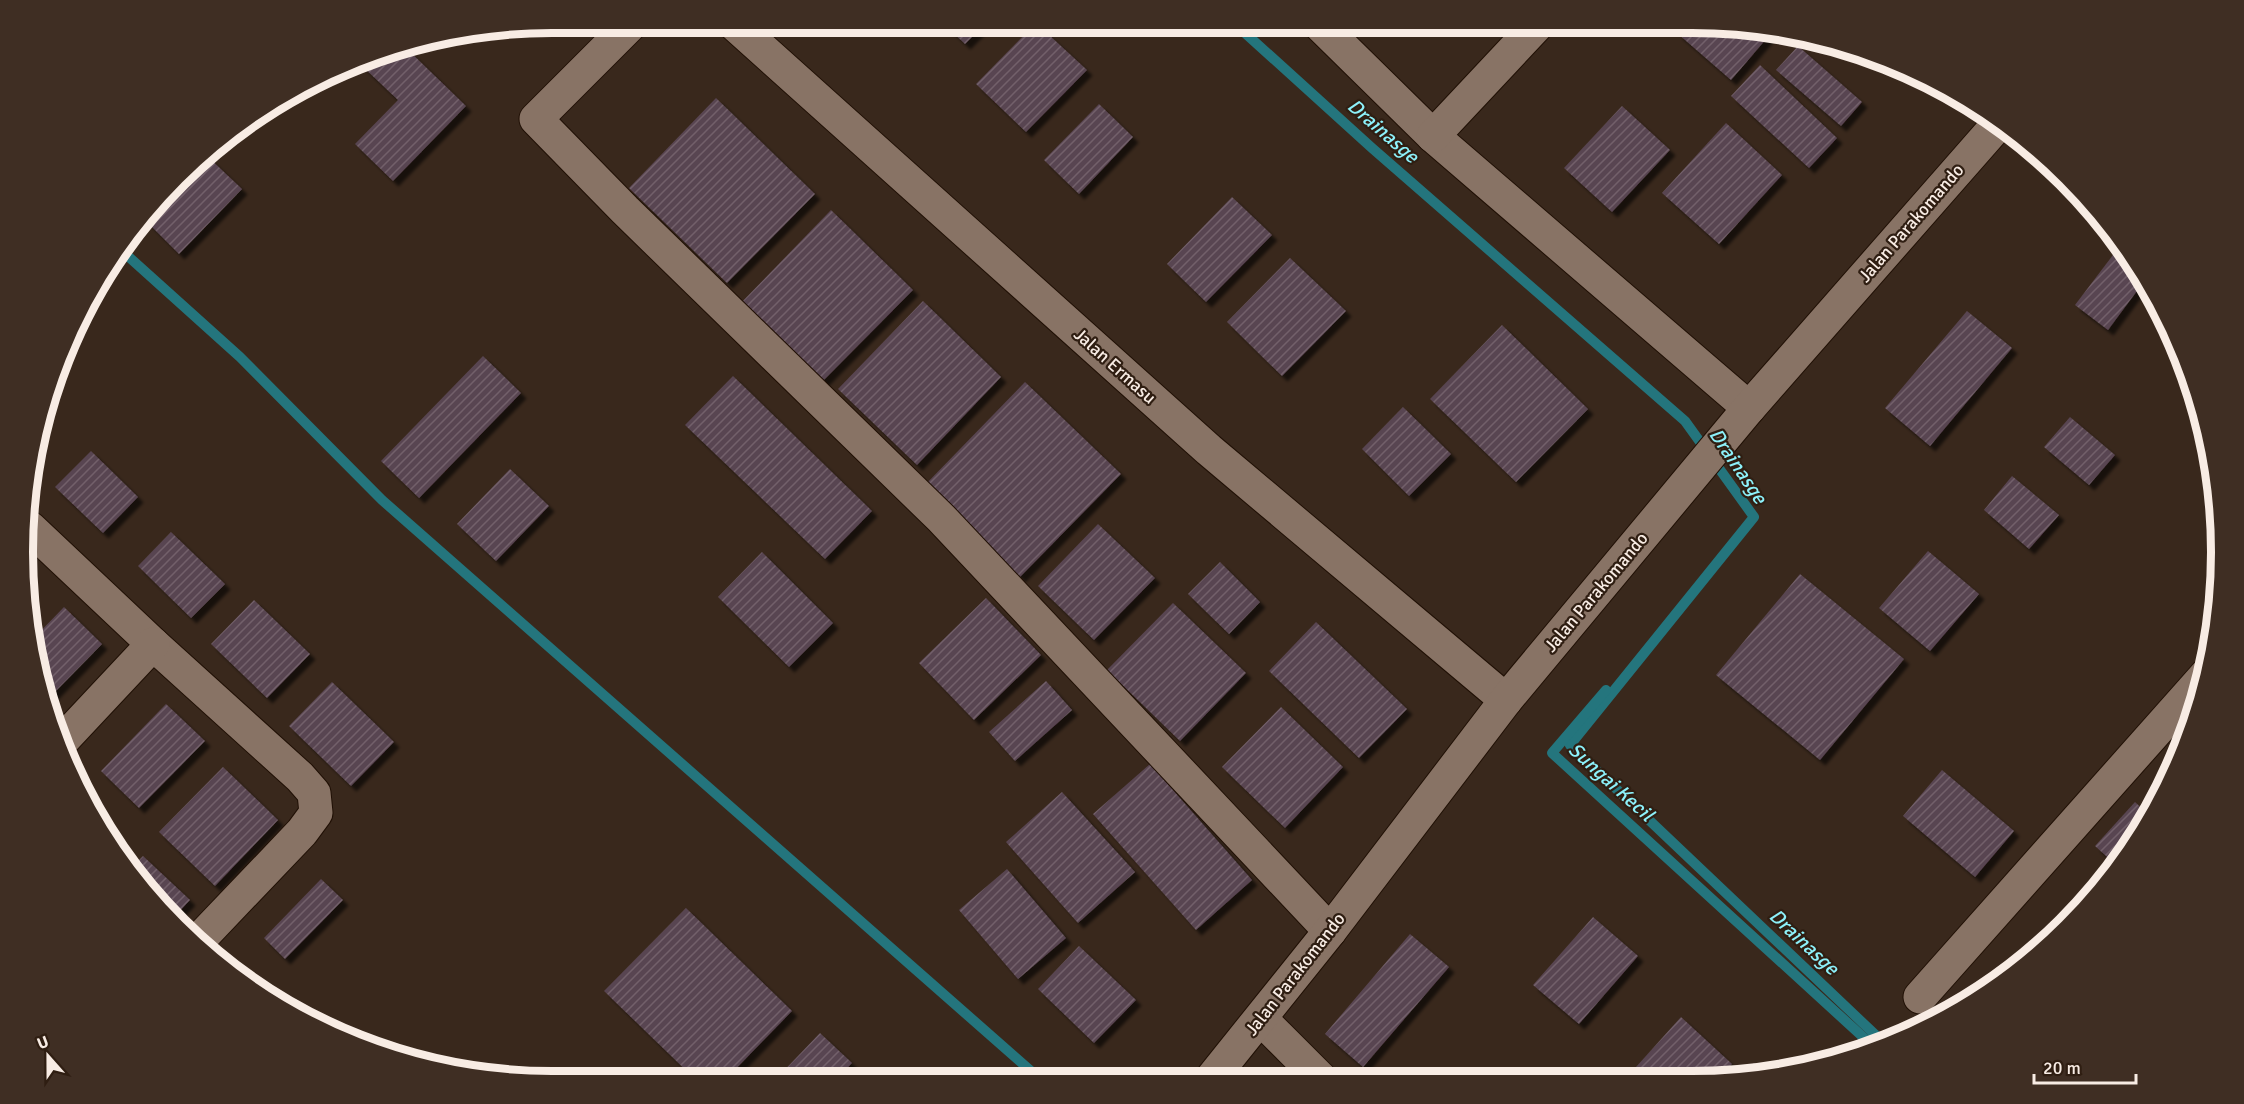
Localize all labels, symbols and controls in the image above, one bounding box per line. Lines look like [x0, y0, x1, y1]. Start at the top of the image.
water label: Drainasge [1342, 93, 1424, 169]
street label: Jalan Parakomando [1854, 159, 1968, 287]
street label: Jalan Ermasu [1069, 323, 1161, 409]
water label: Drainasge [1704, 423, 1773, 510]
street label: Jalan Parakomando [1539, 528, 1653, 656]
water label: Sungai Kecil [1563, 737, 1660, 828]
water label: Drainasge [1764, 903, 1845, 981]
street label: Jalan Parakomando [1240, 908, 1350, 1040]
north arrow [18, 1026, 78, 1086]
text: U [34, 1032, 52, 1054]
scale bar [2034, 1047, 2136, 1085]
text: 20 m [2043, 1057, 2081, 1079]

